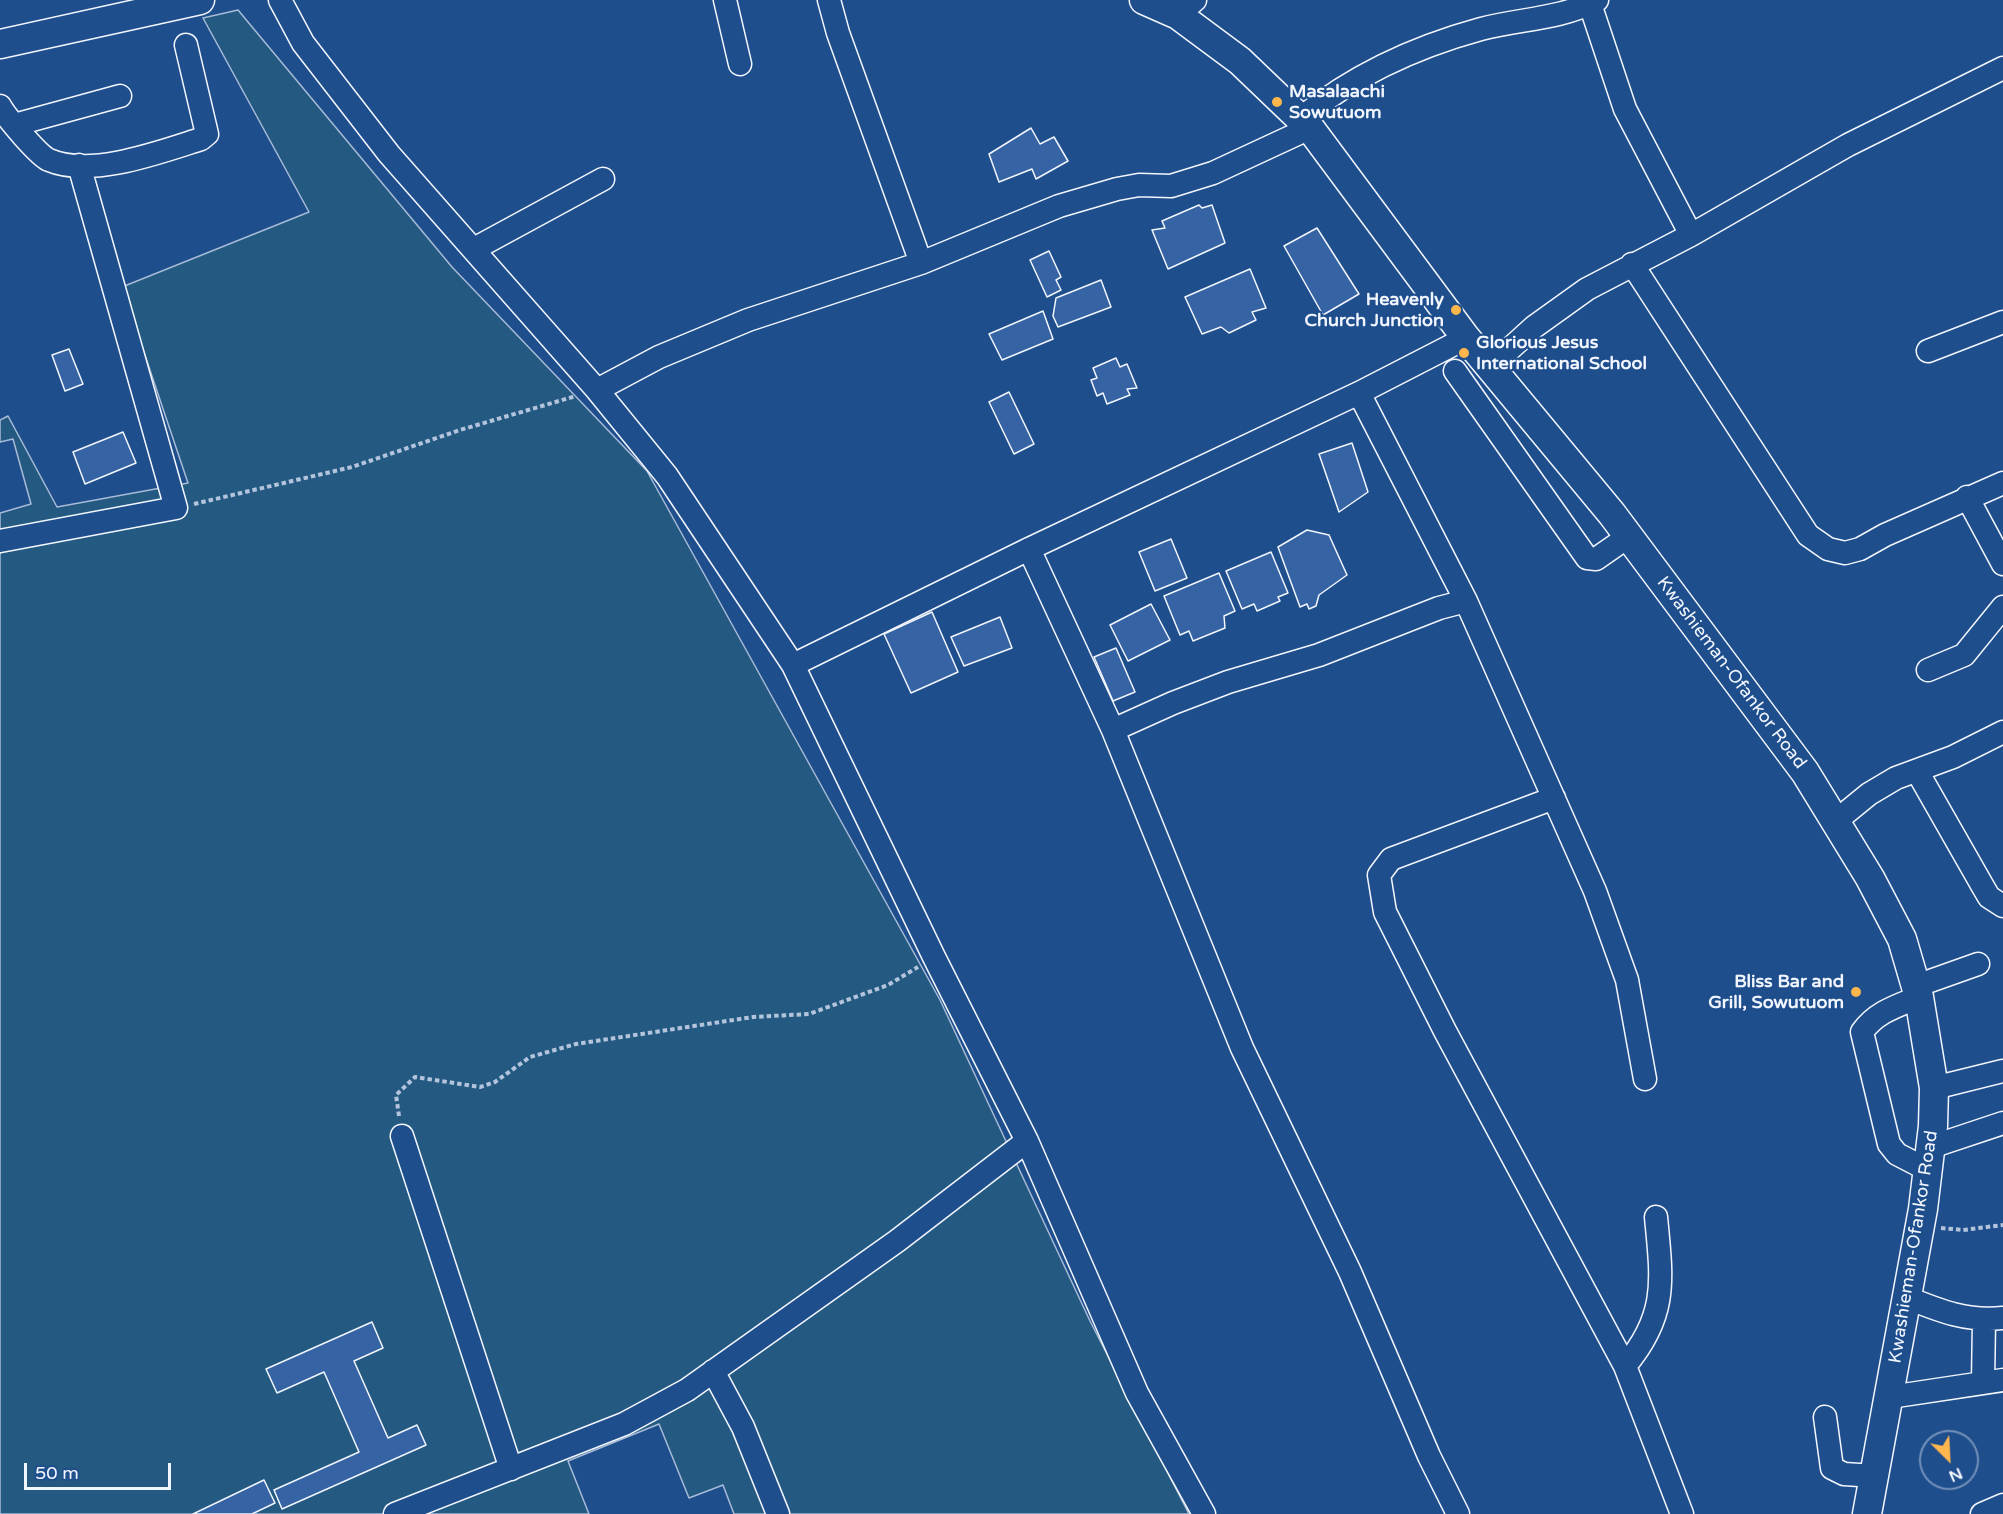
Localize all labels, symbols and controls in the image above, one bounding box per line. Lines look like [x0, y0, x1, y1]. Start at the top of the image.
place label: Masalaachi Sowutuom [1289, 81, 1385, 124]
marker: Masalaachi Sowutuom [1270, 95, 1284, 109]
place label: Heavenly Church Junction [1305, 289, 1444, 332]
marker: Heavenly Church Junction [1449, 303, 1463, 317]
place label: Glorious Jesus International School [1476, 332, 1647, 374]
marker: Glorious Jesus International School [1457, 346, 1471, 360]
street label: Kwashieman-Ofankor Road [1652, 573, 1810, 773]
place label: Bliss Bar and Grill, Sowutuom [1708, 971, 1844, 1014]
marker: Bliss Bar and Grill, Sowutuom [1849, 985, 1863, 999]
street label: Kwashieman-Ofankor Road [1885, 1129, 1943, 1365]
north arrow [1919, 1430, 1979, 1490]
scale bar [27, 1451, 174, 1489]
text: 50 m [35, 1462, 79, 1484]
text: N [1946, 1463, 1965, 1486]

